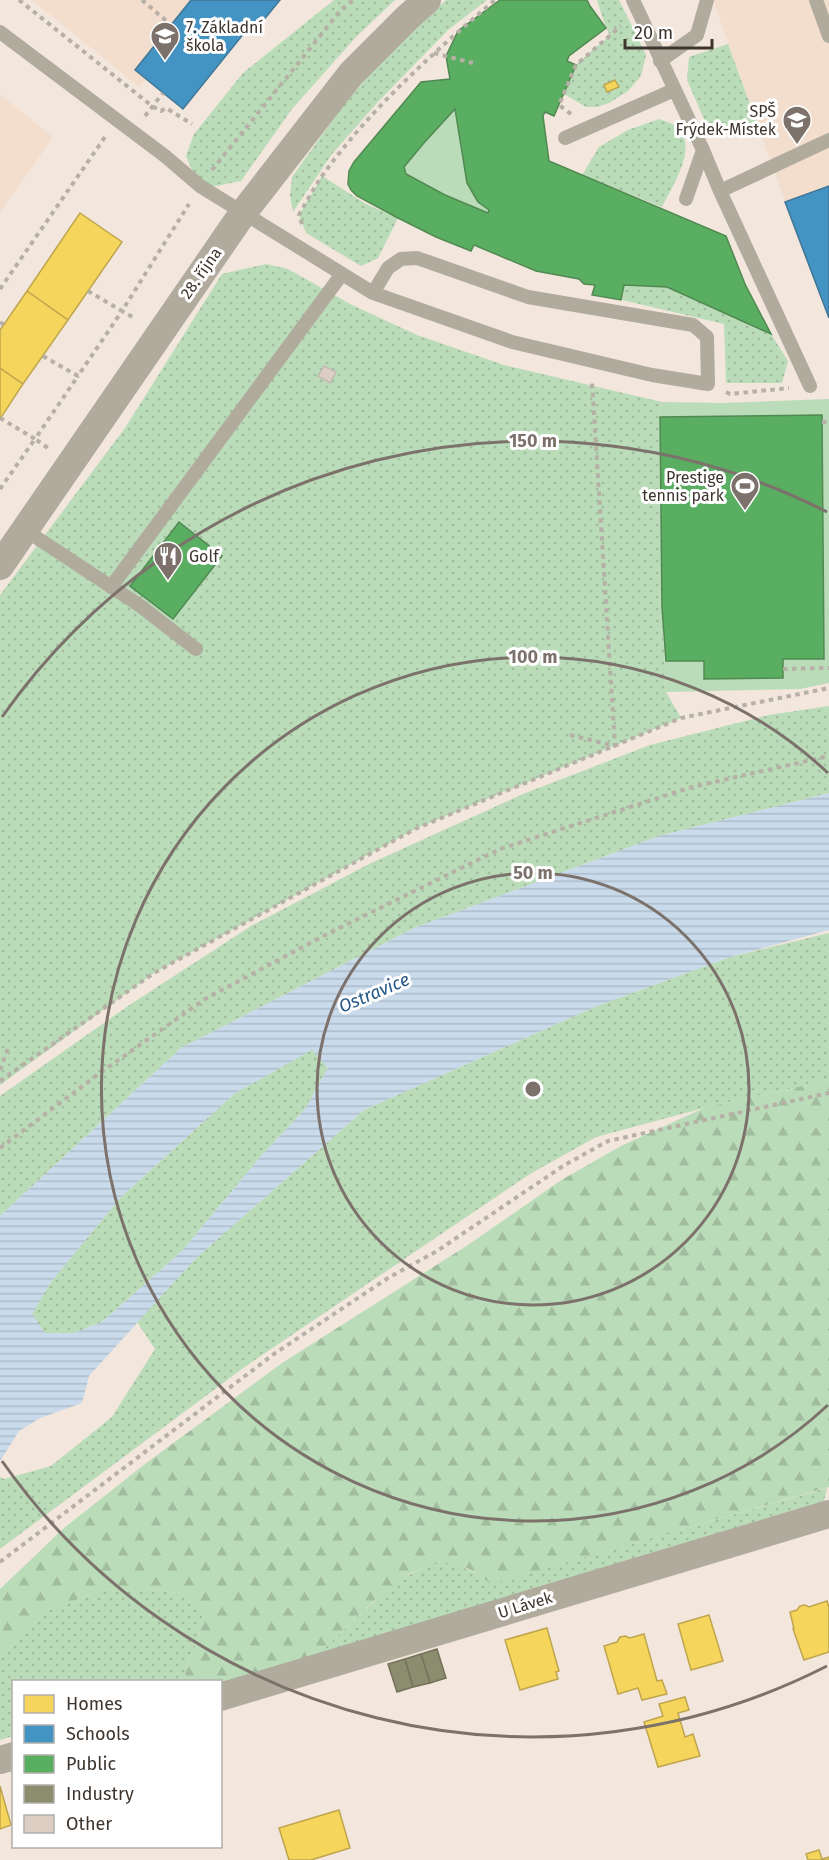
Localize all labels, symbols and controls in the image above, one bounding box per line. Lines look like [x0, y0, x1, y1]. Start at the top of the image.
scale bar [625, 12, 712, 50]
place label: 7. Základní škola [186, 18, 263, 55]
school or university icon: 7. Základní škola [149, 20, 181, 62]
text: 20 m [634, 22, 673, 44]
place label: SPŠ Frýdek-Místek [675, 101, 777, 139]
school or university icon: SPŠ Frýdek-Místek [781, 104, 813, 146]
street label: 28. října [176, 244, 226, 302]
text: 150 m [509, 430, 557, 452]
place label: Prestige tennis park [642, 468, 725, 505]
sports icon: Prestige tennis park [729, 470, 761, 512]
restaurant icon: Golf [152, 540, 184, 582]
place label: Golf [189, 547, 220, 566]
text: 100 m [509, 646, 557, 668]
text: 50 m [513, 862, 553, 884]
water label: Ostravice [335, 968, 413, 1018]
centre of rings [523, 1079, 543, 1099]
street label: U Lávek [496, 1588, 555, 1622]
legend [12, 1680, 222, 1848]
text: Homes [66, 1693, 122, 1715]
text: Schools [66, 1723, 130, 1745]
text: Public [66, 1753, 116, 1775]
text: Industry [66, 1783, 134, 1805]
text: Other [66, 1813, 112, 1835]

